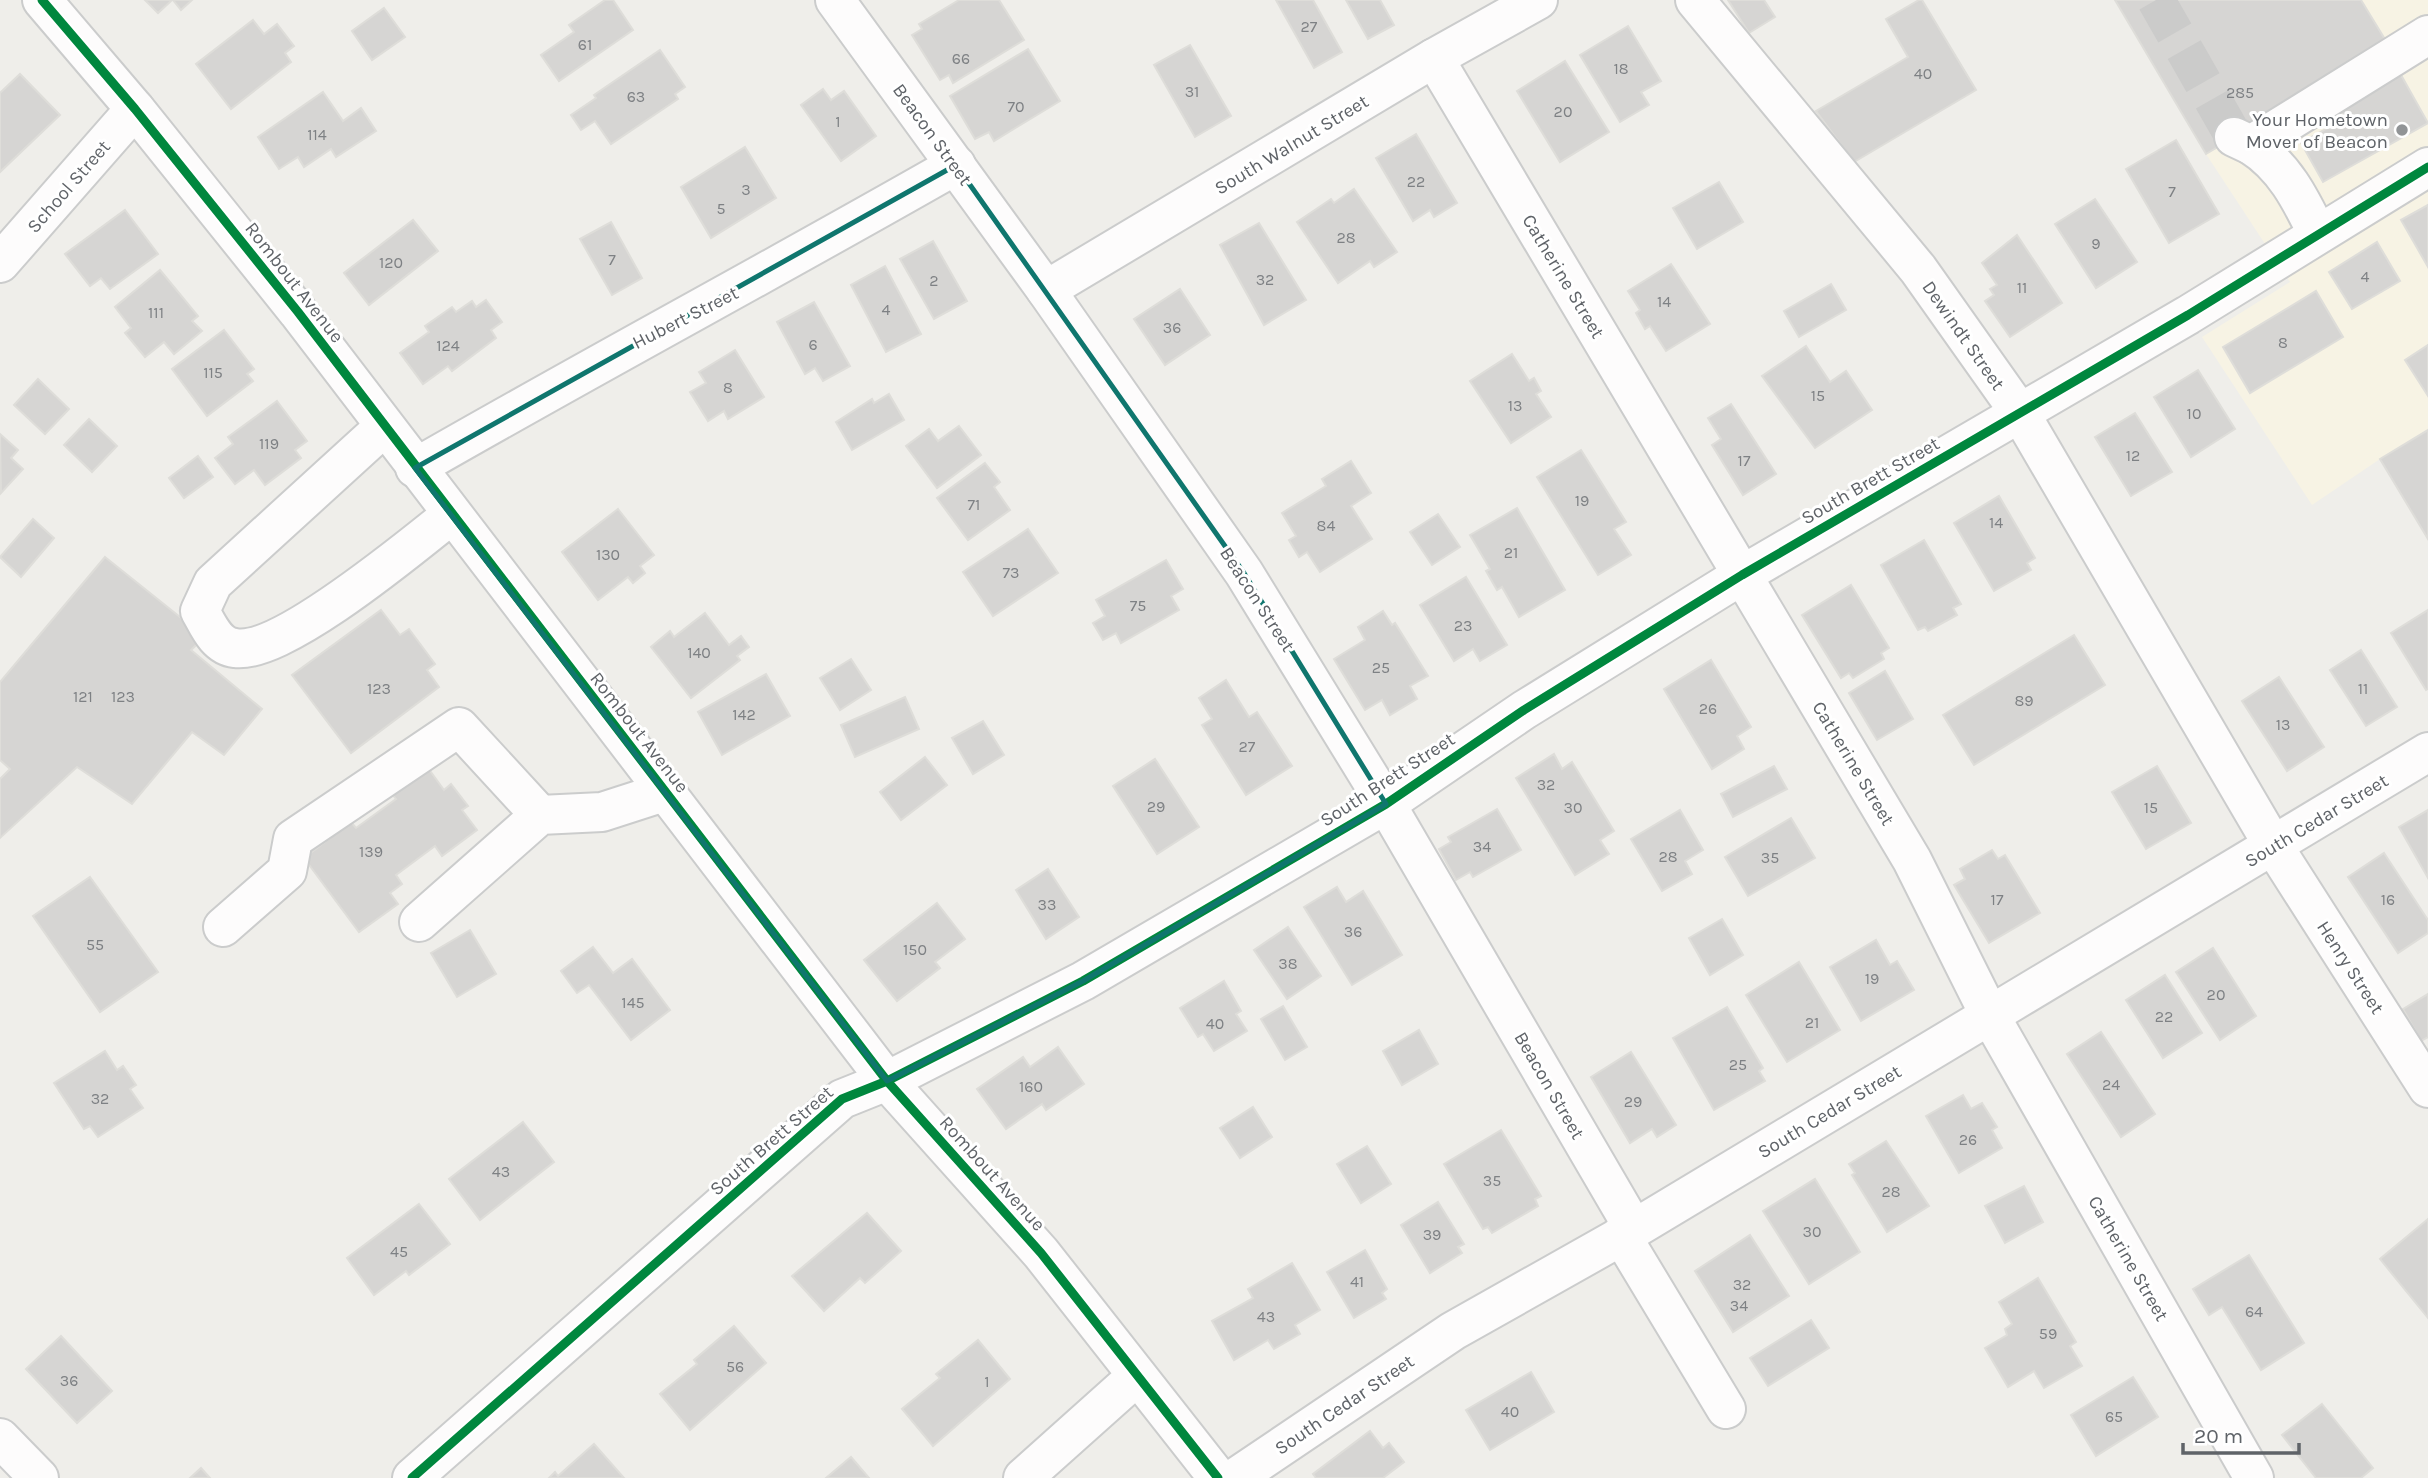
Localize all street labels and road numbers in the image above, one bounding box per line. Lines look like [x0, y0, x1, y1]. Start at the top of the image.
street label: Beacon Street [888, 79, 976, 190]
street label: South Walnut Street [1211, 90, 1372, 199]
street label: School Street [23, 136, 115, 237]
street label: Catherine Street [1517, 210, 1609, 343]
street label: Rombout Avenue [240, 218, 348, 347]
street label: Dewindt Street [1917, 277, 2009, 394]
street label: Hubert Street [629, 282, 742, 354]
street label: South Brett Street [1797, 432, 1944, 529]
street label: Beacon Street [1215, 543, 1299, 656]
street label: Rombout Avenue [585, 668, 693, 797]
street label: Catherine Street [1807, 697, 1899, 830]
street label: South Brett Street [1316, 728, 1459, 832]
street label: South Cedar Street [2241, 769, 2392, 872]
street label: Henry Street [2312, 917, 2388, 1018]
street label: Beacon Street [1510, 1028, 1589, 1143]
street label: South Cedar Street [1754, 1060, 1905, 1163]
street label: South Brett Street [706, 1081, 838, 1200]
street label: Rombout Avenue [935, 1112, 1050, 1236]
street label: Catherine Street [2083, 1192, 2173, 1325]
street label: South Cedar Street [1271, 1350, 1418, 1460]

